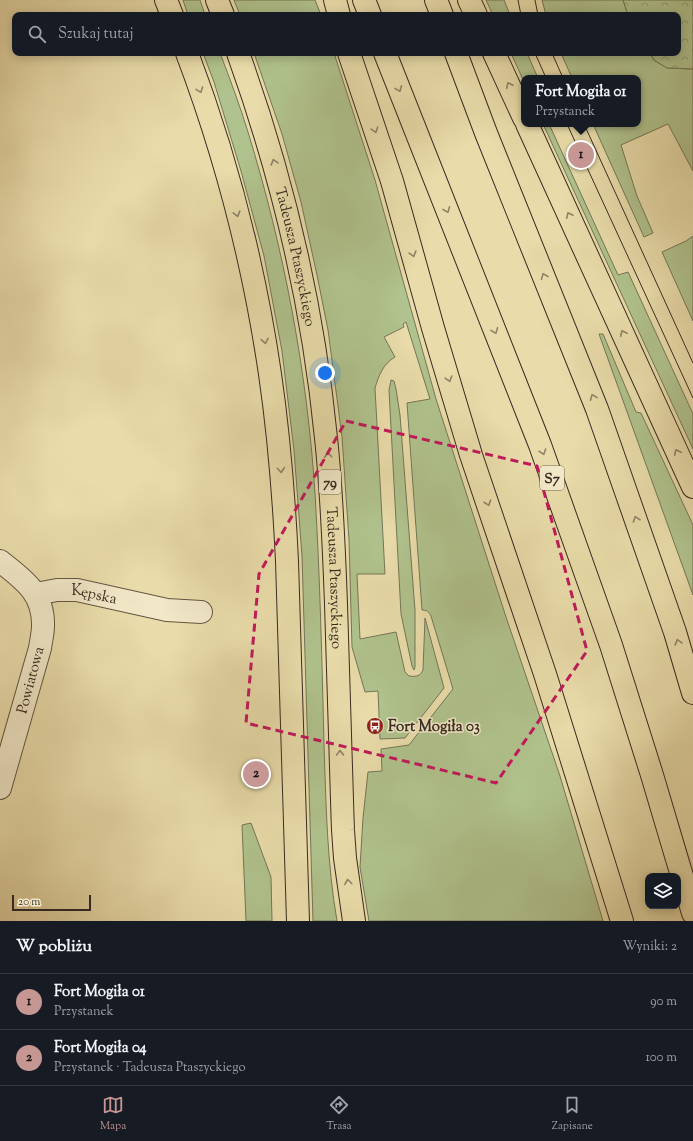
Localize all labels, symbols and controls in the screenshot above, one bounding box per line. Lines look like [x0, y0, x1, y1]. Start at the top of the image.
search box [12, 12, 681, 56]
icon: search [26, 23, 48, 45]
text: Szukaj tutaj [58, 24, 133, 45]
popup [521, 75, 641, 127]
one-way arrow [506, 82, 514, 89]
text: Fort Mogiła 01 [536, 82, 626, 103]
one-way arrow [195, 86, 204, 93]
one-way arrow [395, 86, 403, 93]
text: Przystanek [536, 103, 595, 121]
one-way arrow [370, 126, 379, 133]
pin: 1 [568, 140, 594, 170]
one-way arrow [270, 159, 279, 166]
street label: Tadeusza Ptaszyckiego [269, 185, 320, 328]
one-way arrow [442, 206, 450, 214]
one-way arrow [233, 211, 241, 217]
one-way arrow [566, 212, 574, 220]
one-way arrow [408, 251, 416, 258]
one-way arrow [540, 273, 548, 280]
one-way arrow [490, 326, 498, 334]
one-way arrow [620, 330, 628, 338]
one-way arrow [260, 338, 268, 344]
your location [315, 363, 335, 383]
one-way arrow [444, 375, 453, 382]
one-way arrow [589, 393, 597, 400]
one-way arrow [538, 448, 546, 455]
one-way arrow [674, 448, 682, 456]
one-way arrow [323, 452, 332, 458]
road number: S7 [540, 466, 564, 490]
one-way arrow [277, 467, 286, 473]
road number: 79 [319, 470, 341, 494]
one-way arrow [483, 499, 492, 506]
street label: Tadeusza Ptaszyckiego [320, 506, 346, 649]
one-way arrow [632, 516, 641, 523]
street label: Kępska [71, 581, 119, 611]
one-way arrow [674, 639, 683, 646]
street label: Powiatowa [12, 644, 51, 716]
bus stop icon: Fort Mogiła 03 [365, 716, 385, 736]
place label: Fort Mogiła 03 [388, 717, 480, 738]
one-way arrow [336, 750, 344, 756]
pin: 2 [243, 759, 269, 789]
map controls [645, 873, 681, 909]
button: layers [645, 873, 681, 909]
one-way arrow [344, 879, 353, 886]
scale bar [12, 893, 91, 912]
text: 20 m [18, 894, 40, 910]
text: W pobliżu [16, 935, 92, 959]
text: Wyniki: 2 [622, 938, 677, 956]
text: Fort Mogiła 01 [54, 982, 145, 1003]
text: 1 [27, 993, 31, 1011]
text: 90 m [650, 993, 677, 1011]
text: Przystanek [54, 1003, 114, 1021]
text: Fort Mogiła 04 [54, 1038, 147, 1059]
text: 2 [26, 1049, 32, 1067]
text: 100 m [645, 1049, 677, 1067]
text: Przystanek · Tadeusza Ptaszyckiego [54, 1059, 246, 1077]
tab: Mapa [100, 1094, 126, 1134]
tab: Trasa [326, 1094, 352, 1134]
tab: Zapisane [552, 1094, 593, 1134]

